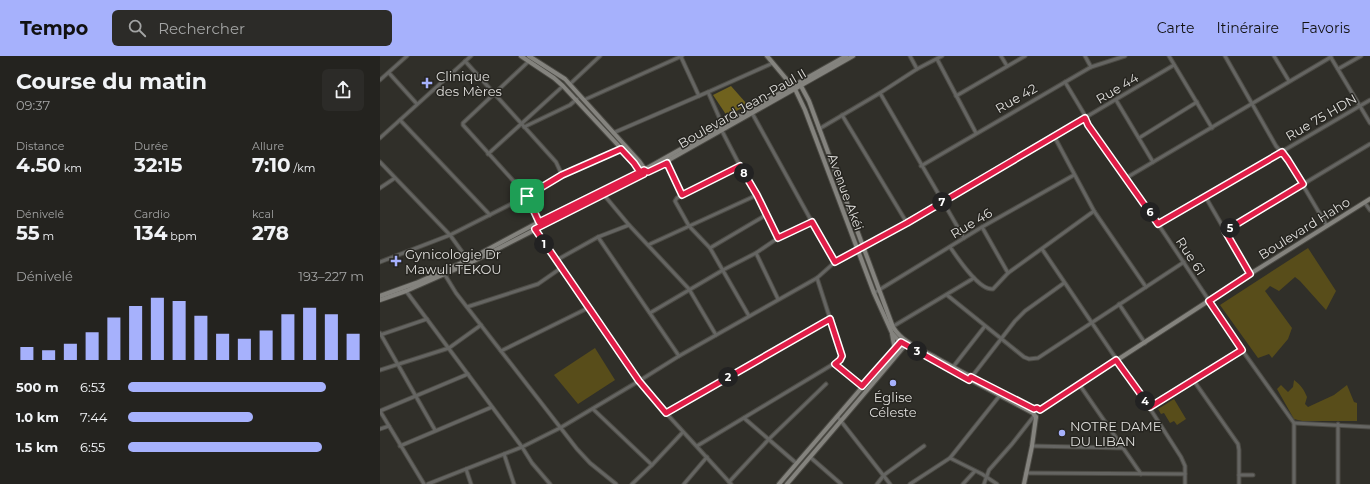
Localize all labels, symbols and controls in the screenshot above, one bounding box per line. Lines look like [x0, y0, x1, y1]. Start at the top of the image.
search box [112, 10, 392, 46]
text: Tempo [20, 17, 88, 40]
icon: search [126, 17, 148, 39]
text: Rechercher [158, 19, 245, 38]
text: Carte [1157, 19, 1194, 37]
text: Itinéraire [1216, 19, 1279, 37]
text: Favoris [1301, 19, 1350, 37]
street label: Boulevard Jean-Paul II [675, 65, 809, 151]
text: Course du matin [16, 68, 207, 95]
place label: Clinique des Mères [436, 68, 502, 99]
button: share [322, 69, 364, 111]
street label: Rue 44 [1093, 69, 1141, 107]
marker: Clinique des Mères [421, 77, 433, 89]
street label: Rue 42 [992, 80, 1040, 116]
street label: Rue 75 HDN [1283, 90, 1359, 144]
text: 09:37 [16, 97, 50, 113]
text: Distance [16, 139, 64, 153]
text: Durée [134, 139, 168, 153]
text: Allure [252, 139, 284, 153]
street label: Avenue Akéi [825, 151, 867, 233]
text: 4.50 [16, 153, 61, 177]
text: 32:15 [134, 153, 183, 177]
text: 7:10 [252, 153, 291, 177]
text: km [61, 161, 82, 175]
text: /km [291, 161, 315, 175]
pin: 8 [734, 163, 754, 183]
text: 8 [740, 166, 748, 180]
pin [510, 179, 544, 213]
icon: arrive [516, 185, 538, 207]
pin: 7 [932, 192, 952, 212]
street label: Boulevard Haho [1255, 193, 1353, 263]
text: 7 [939, 195, 945, 209]
pin: 6 [1140, 202, 1160, 222]
street label: Rue 46 [947, 204, 995, 242]
text: 6 [1146, 205, 1154, 219]
text: Dénivelé [16, 207, 64, 221]
text: Cardio [134, 207, 170, 221]
text: kcal [252, 207, 274, 221]
pin: 5 [1220, 218, 1240, 238]
text: 55 [16, 221, 40, 245]
text: 134 [134, 221, 167, 245]
text: 278 [252, 221, 289, 245]
text: 5 [1227, 221, 1233, 235]
text: m [40, 229, 54, 243]
text: bpm [167, 229, 197, 243]
pin: 1 [534, 234, 554, 254]
street label: Rue 61 [1173, 234, 1209, 278]
text: 1 [542, 237, 546, 251]
place label: Gynicologie Dr Mawuli TEKOU [405, 246, 502, 277]
marker: Gynicologie Dr Mawuli TEKOU [390, 255, 402, 267]
text: Dénivelé [16, 268, 73, 284]
text: 193–227 m [298, 268, 364, 284]
pin: 3 [907, 341, 927, 361]
text: 3 [914, 344, 920, 358]
pin: 2 [718, 367, 738, 387]
text: 2 [725, 370, 731, 384]
marker: Église Céleste [888, 378, 898, 388]
text: 500 m [16, 379, 59, 395]
text: 6:53 [80, 379, 105, 395]
place label: Église Céleste [869, 389, 917, 420]
pin: 4 [1135, 391, 1155, 411]
text: 4 [1141, 394, 1149, 408]
text: 1.0 km [16, 409, 59, 425]
text: 7:44 [80, 409, 107, 425]
place label: NOTRE DAME DU LIBAN [1070, 418, 1161, 449]
marker: NOTRE DAME DU LIBAN [1057, 428, 1067, 438]
text: 1.5 km [16, 439, 58, 455]
text: 6:55 [80, 439, 105, 455]

